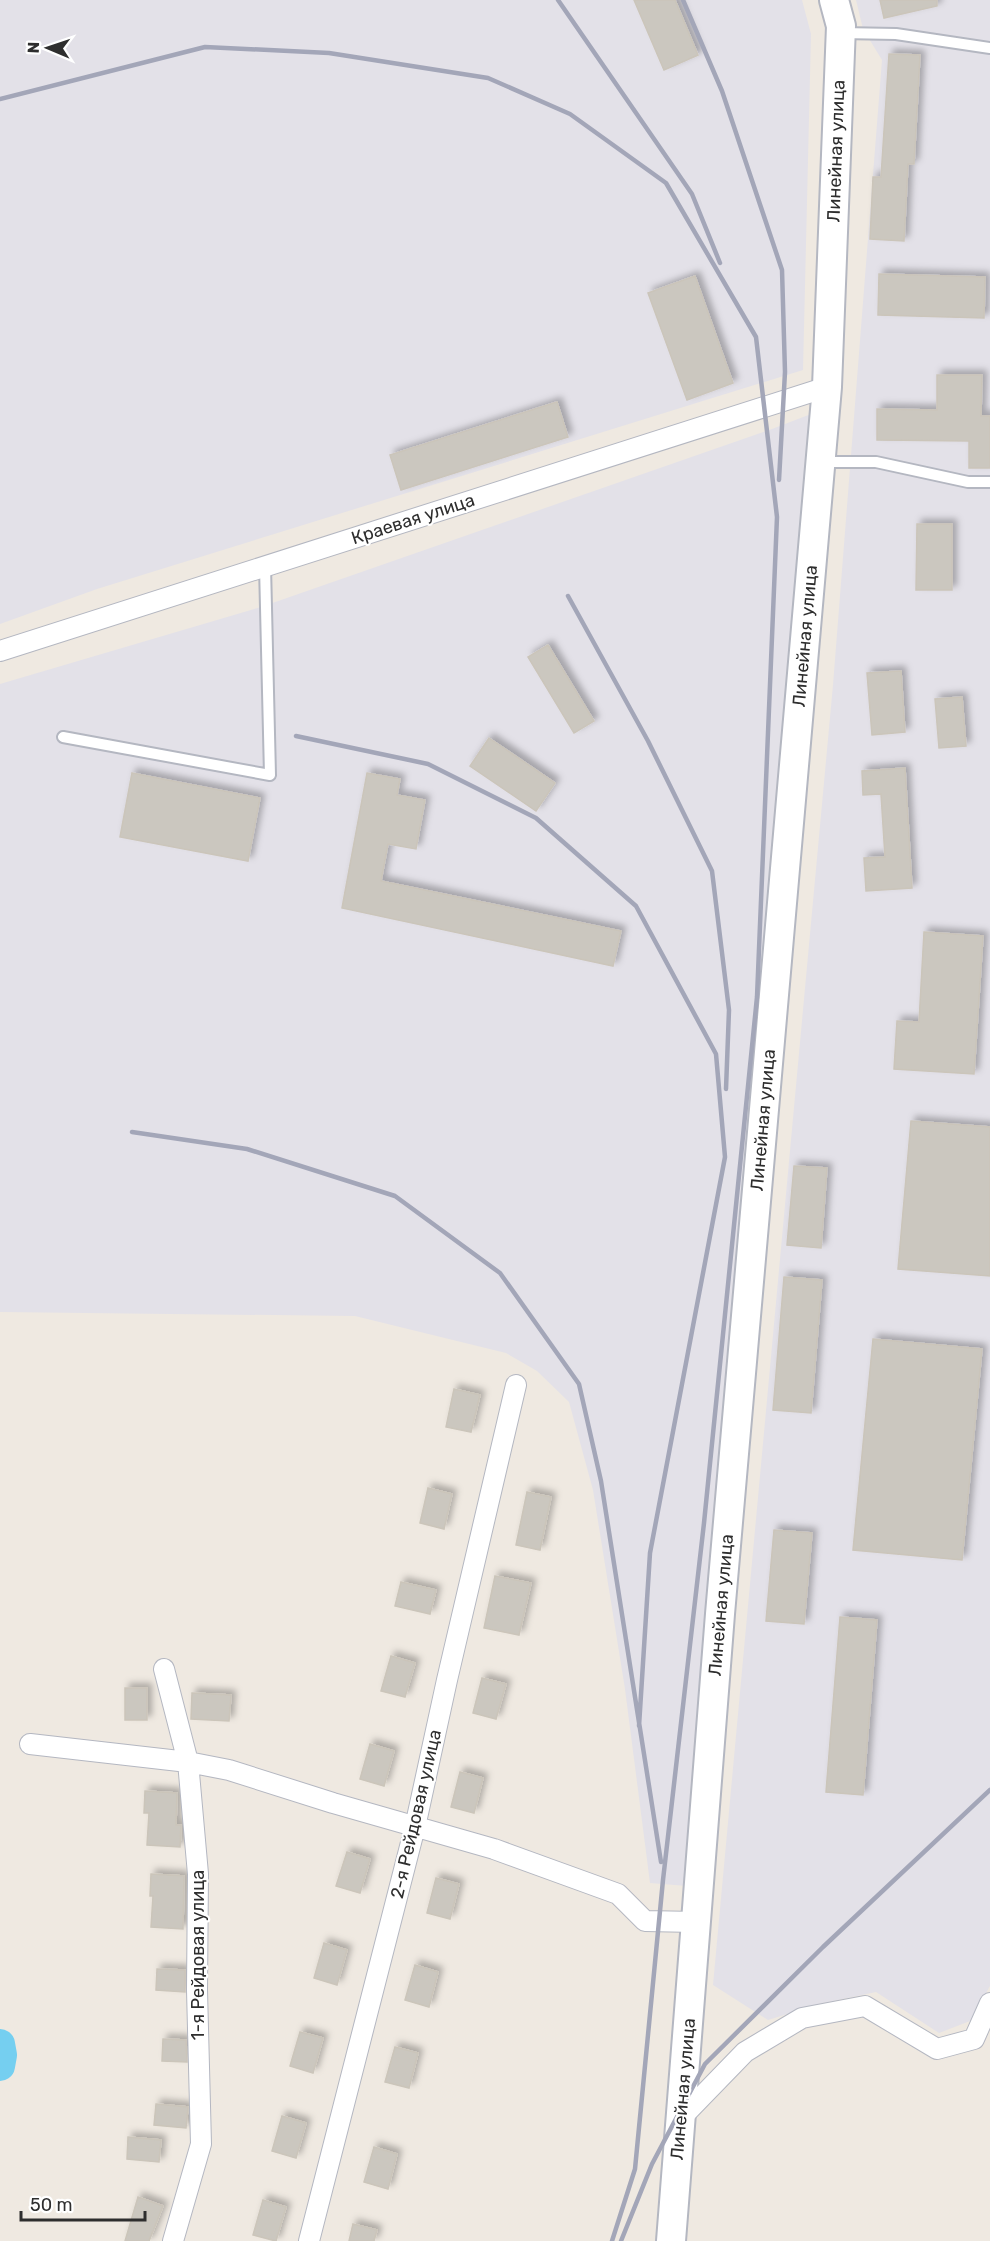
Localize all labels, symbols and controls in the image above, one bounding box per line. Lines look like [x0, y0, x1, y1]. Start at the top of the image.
north arrow [18, 18, 78, 78]
text: N [24, 41, 43, 54]
street label: Линейная улица [823, 79, 849, 223]
street label: Краевая улица [349, 489, 477, 549]
street label: Линейная улица [788, 564, 822, 708]
street label: Линейная улица [746, 1048, 780, 1192]
street label: Линейная улица [704, 1533, 738, 1677]
street label: 2-я Рейдовая улица [386, 1727, 446, 1901]
street label: 1-я Рейдовая улица [187, 1870, 209, 2040]
street label: Линейная улица [666, 2017, 700, 2161]
scale bar [21, 2184, 146, 2222]
text: 50 m [30, 2194, 73, 2216]

